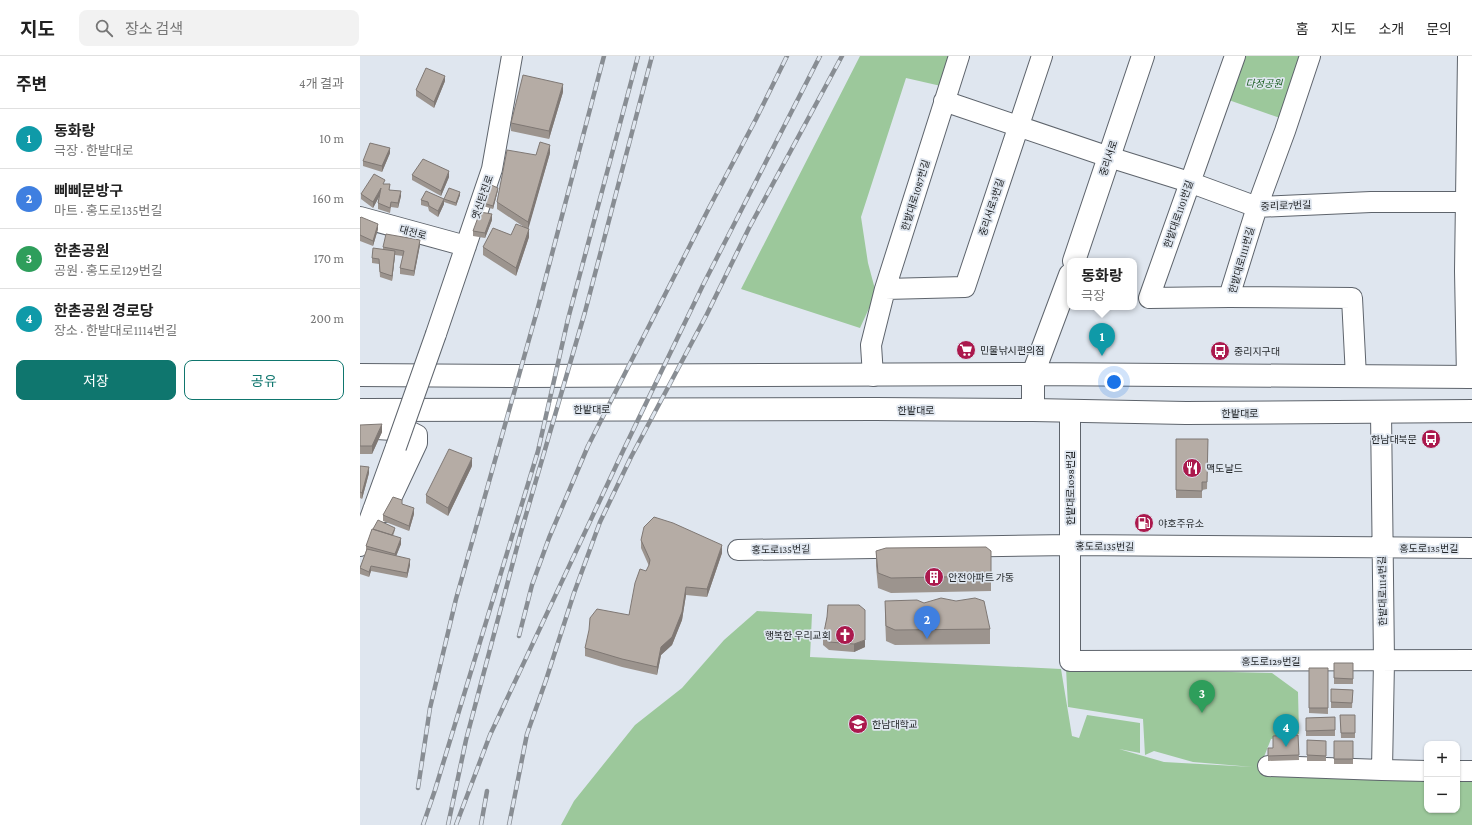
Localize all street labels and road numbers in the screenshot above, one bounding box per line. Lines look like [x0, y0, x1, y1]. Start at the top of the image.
street label: 중리서로 [1098, 139, 1119, 177]
street label: 한밭대로1087번길 [899, 158, 932, 232]
street label: 옛신탄진로 [470, 174, 495, 221]
street label: 중리서로3번길 [977, 177, 1006, 237]
street label: 한밭대로1101번길 [1162, 179, 1195, 249]
street label: 중리로7번길 [1261, 199, 1311, 212]
street label: 대전로 [398, 224, 428, 241]
street label: 한밭대로1111번길 [1227, 226, 1256, 295]
street label: 한밭대로 [574, 404, 610, 415]
street label: 한밭대로 [898, 405, 934, 416]
street label: 한밭대로 [1222, 408, 1258, 419]
street label: 한밭대로1098번길 [1065, 451, 1076, 525]
street label: 홍도로135번길 [1076, 540, 1134, 553]
street label: 홍도로135번길 [752, 543, 810, 556]
street label: 홍도로135번길 [1400, 543, 1458, 554]
street label: 한밭대로1114번길 [1376, 556, 1389, 626]
street label: 홍도로129번길 [1241, 656, 1301, 667]

